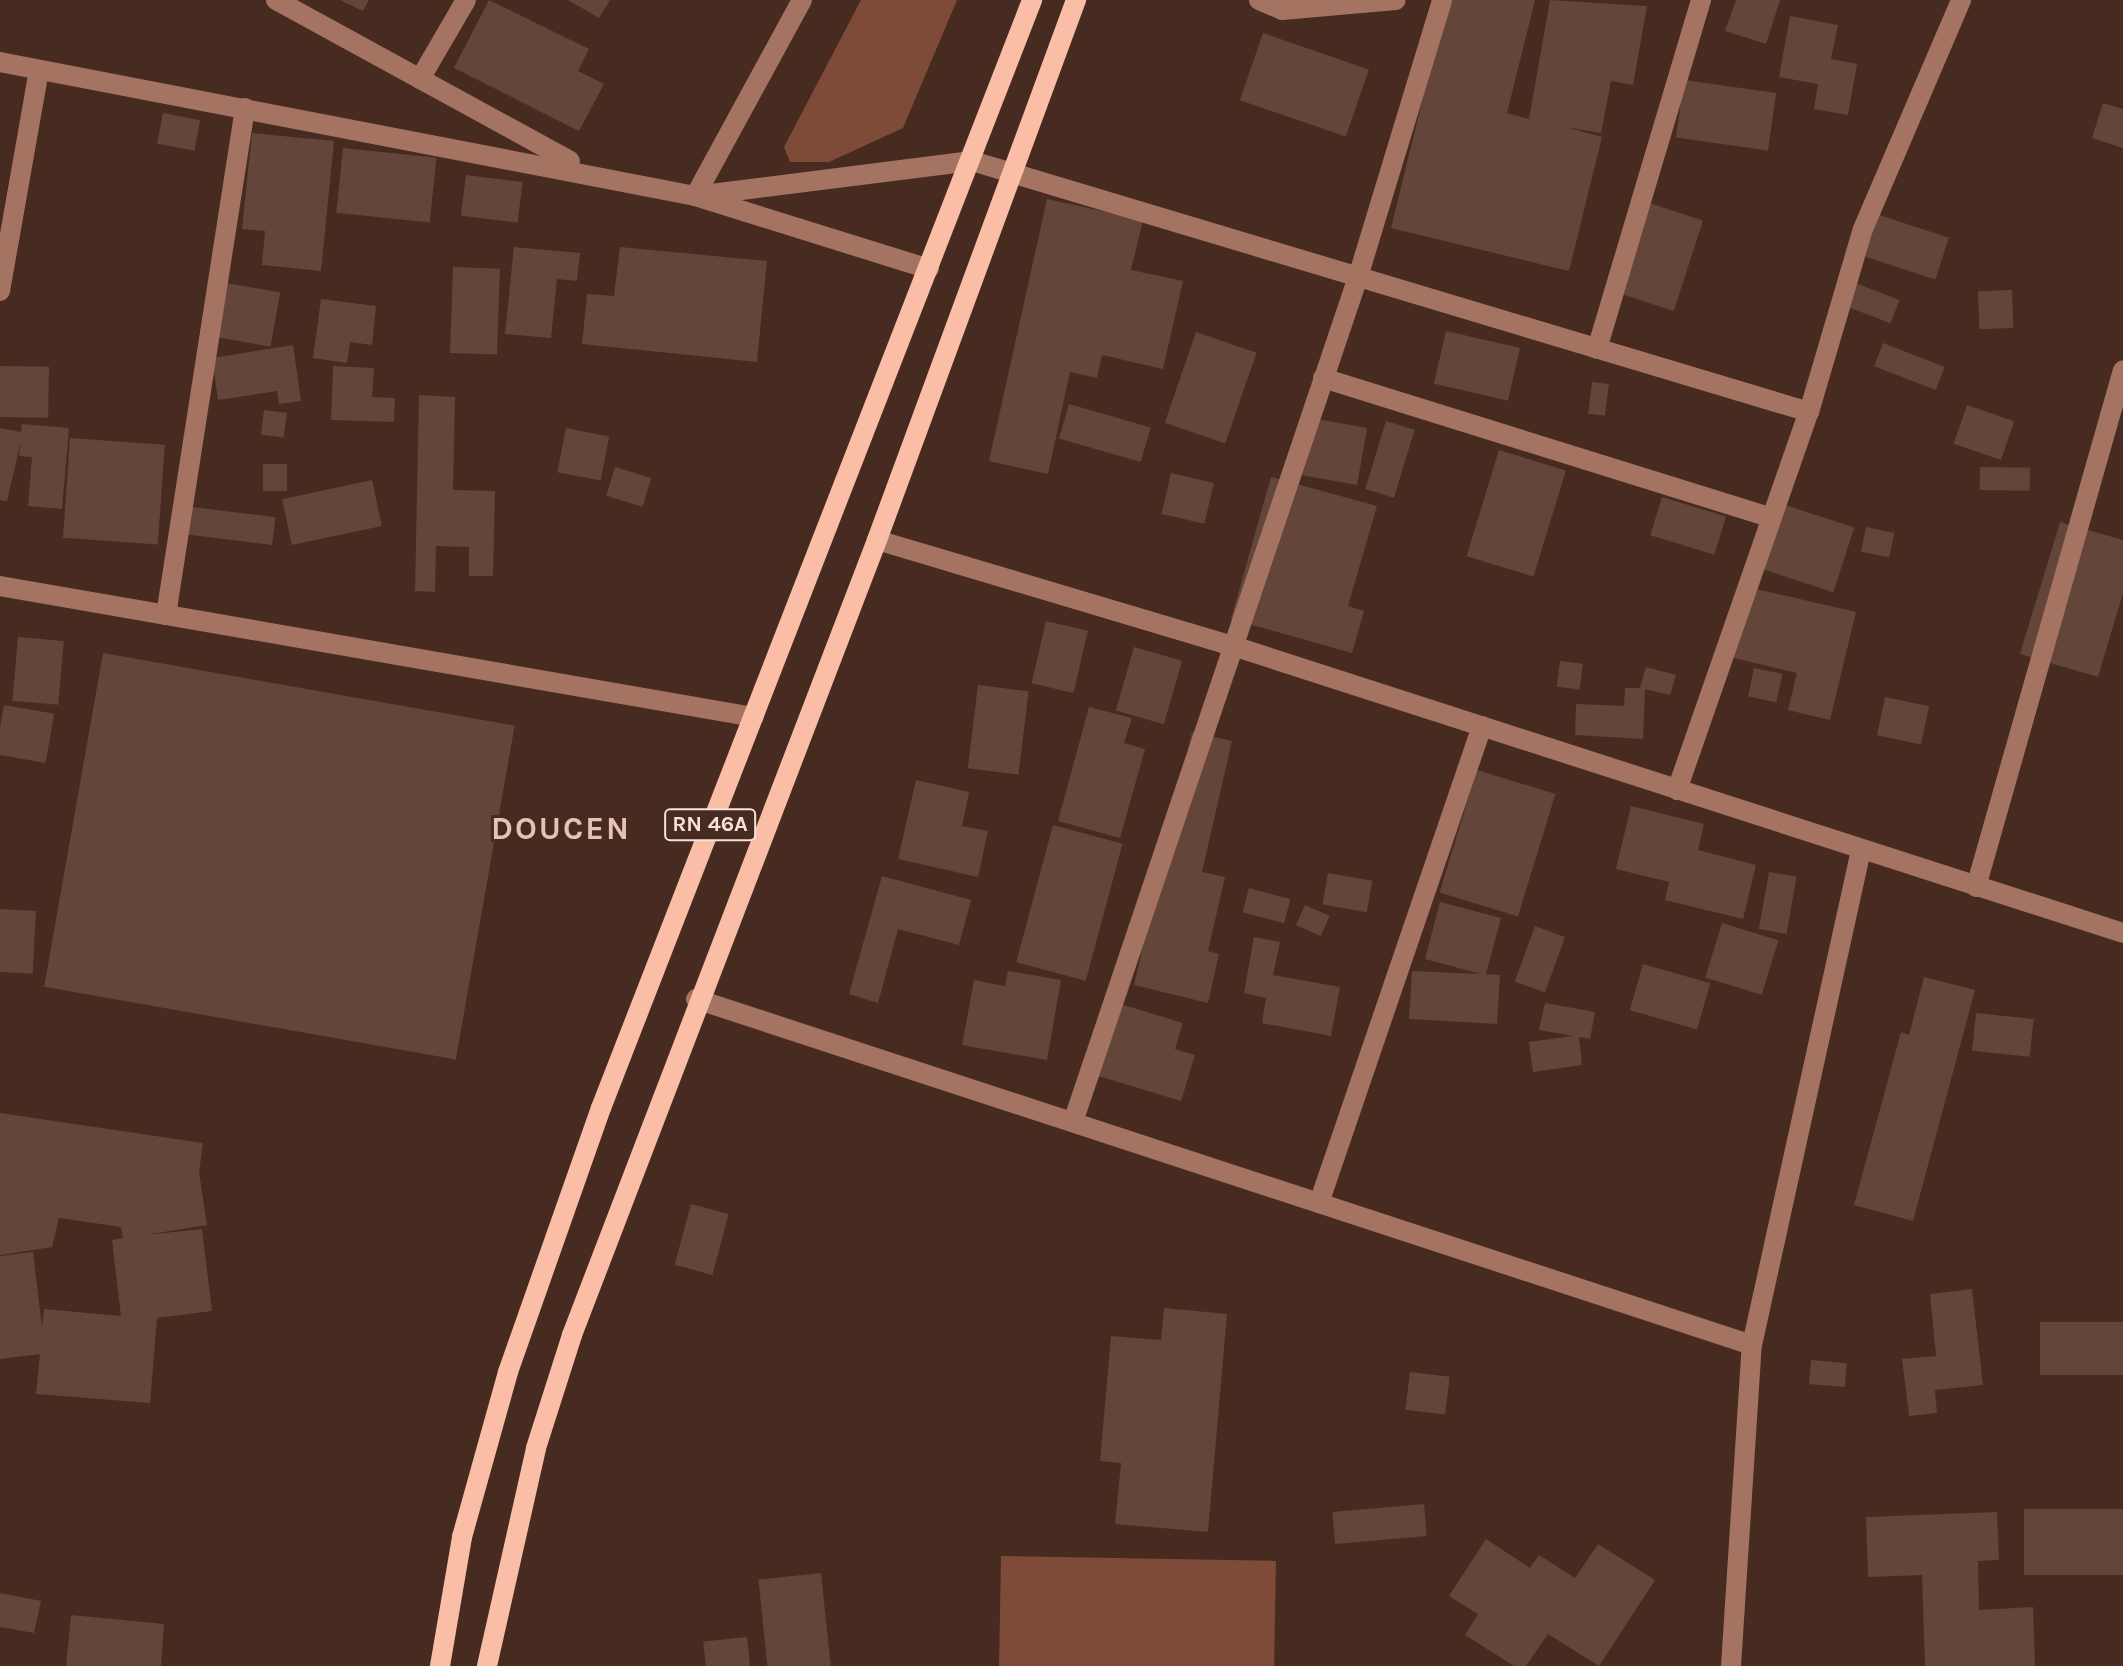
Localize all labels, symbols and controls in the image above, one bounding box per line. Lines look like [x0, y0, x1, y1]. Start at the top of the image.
road number: RN 46A [664, 807, 756, 843]
district label: DOUCEN [491, 810, 631, 848]

